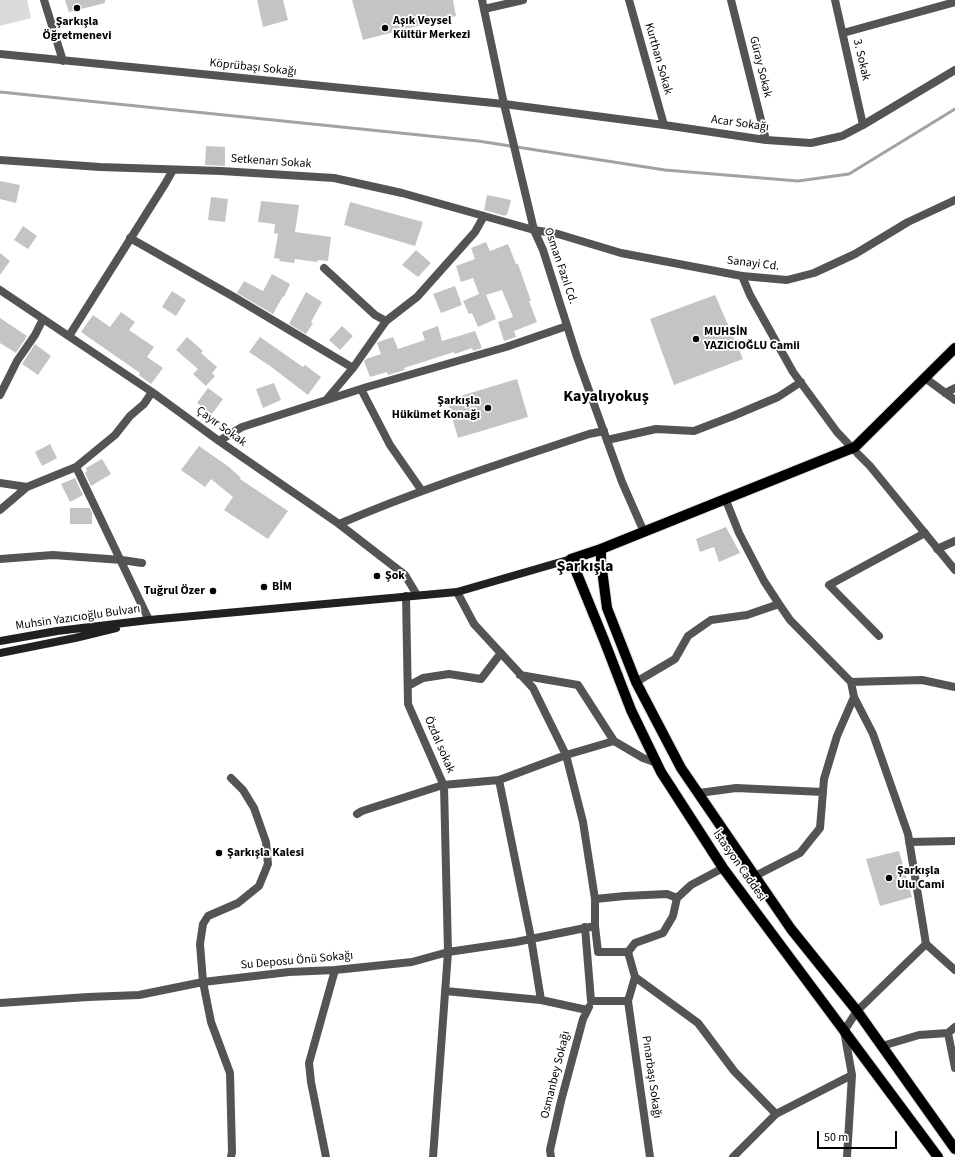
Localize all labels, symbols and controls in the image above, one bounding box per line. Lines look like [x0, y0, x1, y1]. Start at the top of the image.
marker: Şarkışla Öğretmenevi [72, 3, 82, 13]
place label: Aşık Veysel Kültür Merkezi [393, 14, 470, 42]
place label: Şarkışla Öğretmenevi [42, 15, 112, 43]
street label: Kurthan Sokak [641, 22, 675, 96]
marker: Aşık Veysel Kültür Merkezi [380, 23, 390, 33]
street label: Güray Sokak [745, 35, 775, 99]
street label: 3. Sokak [849, 38, 873, 82]
street label: Köprübaşı Sokağı [209, 56, 297, 80]
street label: Acar Sokağı [710, 113, 770, 135]
street label: Setkenarı Sokak [230, 152, 312, 172]
street label: Osman Fazıl Cd. [540, 226, 580, 306]
street label: Sanayi Cd. [726, 254, 780, 274]
place label: MUHSİN YAZICIOĞLU Camii [704, 325, 800, 353]
marker: MUHSİN YAZICIOĞLU Camii [691, 334, 701, 344]
district label: Kayalıyokuş [563, 387, 649, 407]
place label: Şarkışla Hükümet Konağı [392, 394, 480, 422]
marker: Şarkışla Hükümet Konağı [483, 403, 493, 413]
street label: Çayır Sokak [193, 404, 249, 450]
district label: Şarkışla [557, 557, 613, 577]
place label: Şok [385, 569, 405, 583]
marker: Şok [372, 571, 382, 581]
place label: BİM [272, 580, 292, 594]
marker: BİM [259, 582, 269, 592]
place label: Tuğrul Özer [144, 584, 205, 598]
marker: Tuğrul Özer [208, 586, 218, 596]
street label: Muhsin Yazıcıoğlu Bulvarı [15, 602, 141, 634]
street label: Özdal sokak [421, 714, 457, 776]
street label: İstasyon Caddesi [709, 827, 769, 905]
place label: Şarkışla Kalesi [227, 846, 304, 860]
marker: Şarkışla Kalesi [214, 848, 224, 858]
place label: Şarkışla Ulu Cami [897, 864, 945, 892]
marker: Şarkışla Ulu Cami [884, 873, 894, 883]
street label: Su Deposu Önü Sokağı [240, 949, 354, 973]
street label: Osmanbey Sokağı [538, 1030, 574, 1120]
street label: Pınarbaşı Sokağı [638, 1035, 664, 1119]
scale bar [819, 1123, 899, 1149]
text: 50 m [824, 1129, 848, 1146]

